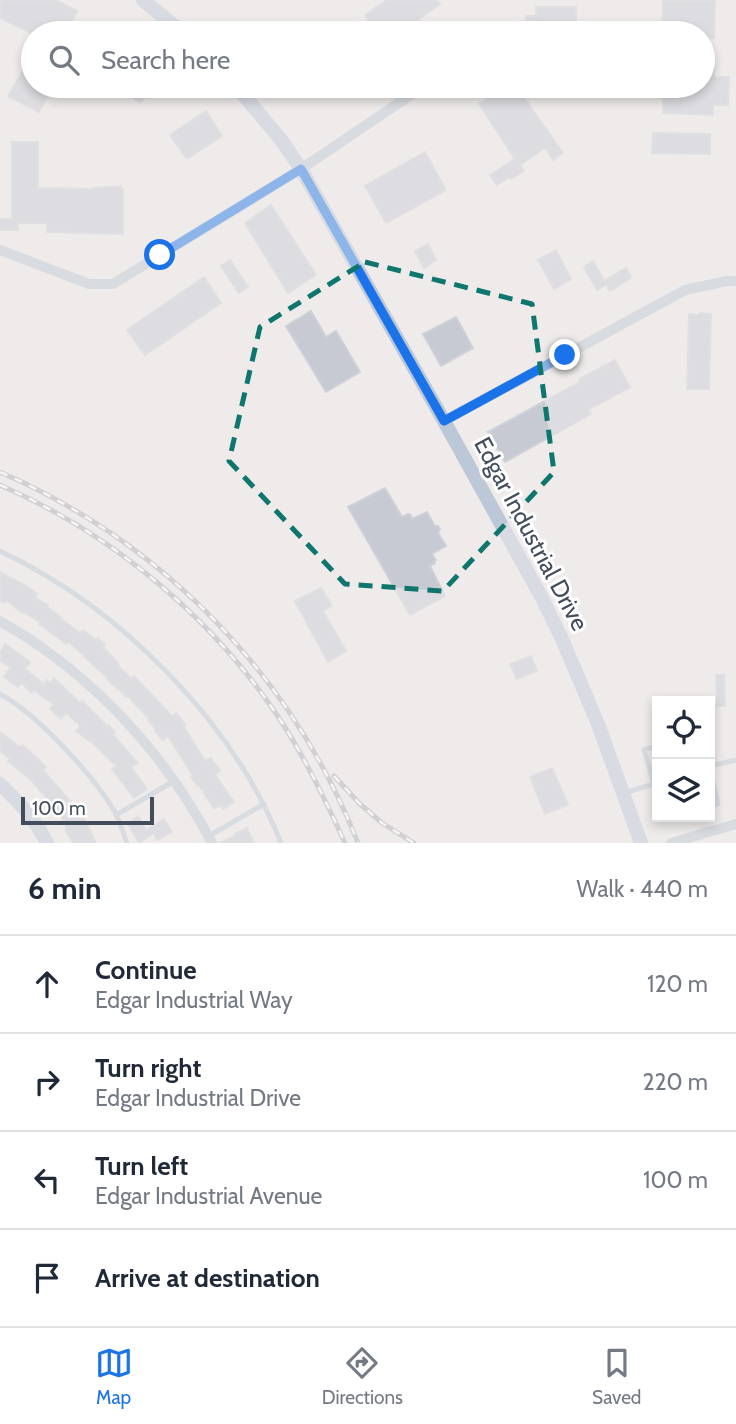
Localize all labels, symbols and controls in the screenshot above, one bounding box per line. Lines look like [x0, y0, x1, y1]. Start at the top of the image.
search box [21, 21, 715, 98]
icon: search [45, 41, 83, 79]
text: Search here [101, 44, 230, 76]
route start [144, 239, 175, 270]
route end [549, 339, 580, 370]
street label: Edgar Industrial Drive [468, 432, 595, 636]
map controls [652, 696, 715, 822]
button: locate [652, 696, 715, 759]
button: layers [652, 759, 715, 822]
scale bar [21, 794, 154, 826]
text: 100 m [32, 797, 86, 820]
text: 6 min [28, 870, 101, 907]
text: Walk · 440 m [577, 875, 708, 903]
text: Continue [95, 954, 197, 986]
icon: ahead [28, 965, 66, 1003]
text: 120 m [647, 970, 708, 998]
text: Edgar Industrial Way [95, 986, 293, 1014]
text: Turn right [95, 1052, 201, 1084]
icon: right [28, 1063, 66, 1101]
text: 220 m [642, 1068, 708, 1096]
text: Edgar Industrial Drive [95, 1084, 301, 1112]
text: Turn left [95, 1150, 188, 1182]
icon: left [28, 1161, 66, 1199]
text: 100 m [643, 1166, 708, 1194]
text: Edgar Industrial Avenue [95, 1182, 322, 1210]
icon: arrive [28, 1259, 66, 1297]
text: Arrive at destination [95, 1262, 320, 1294]
tab: Map [95, 1344, 133, 1409]
tab: Directions [322, 1344, 403, 1409]
tab: Saved [592, 1344, 641, 1409]

